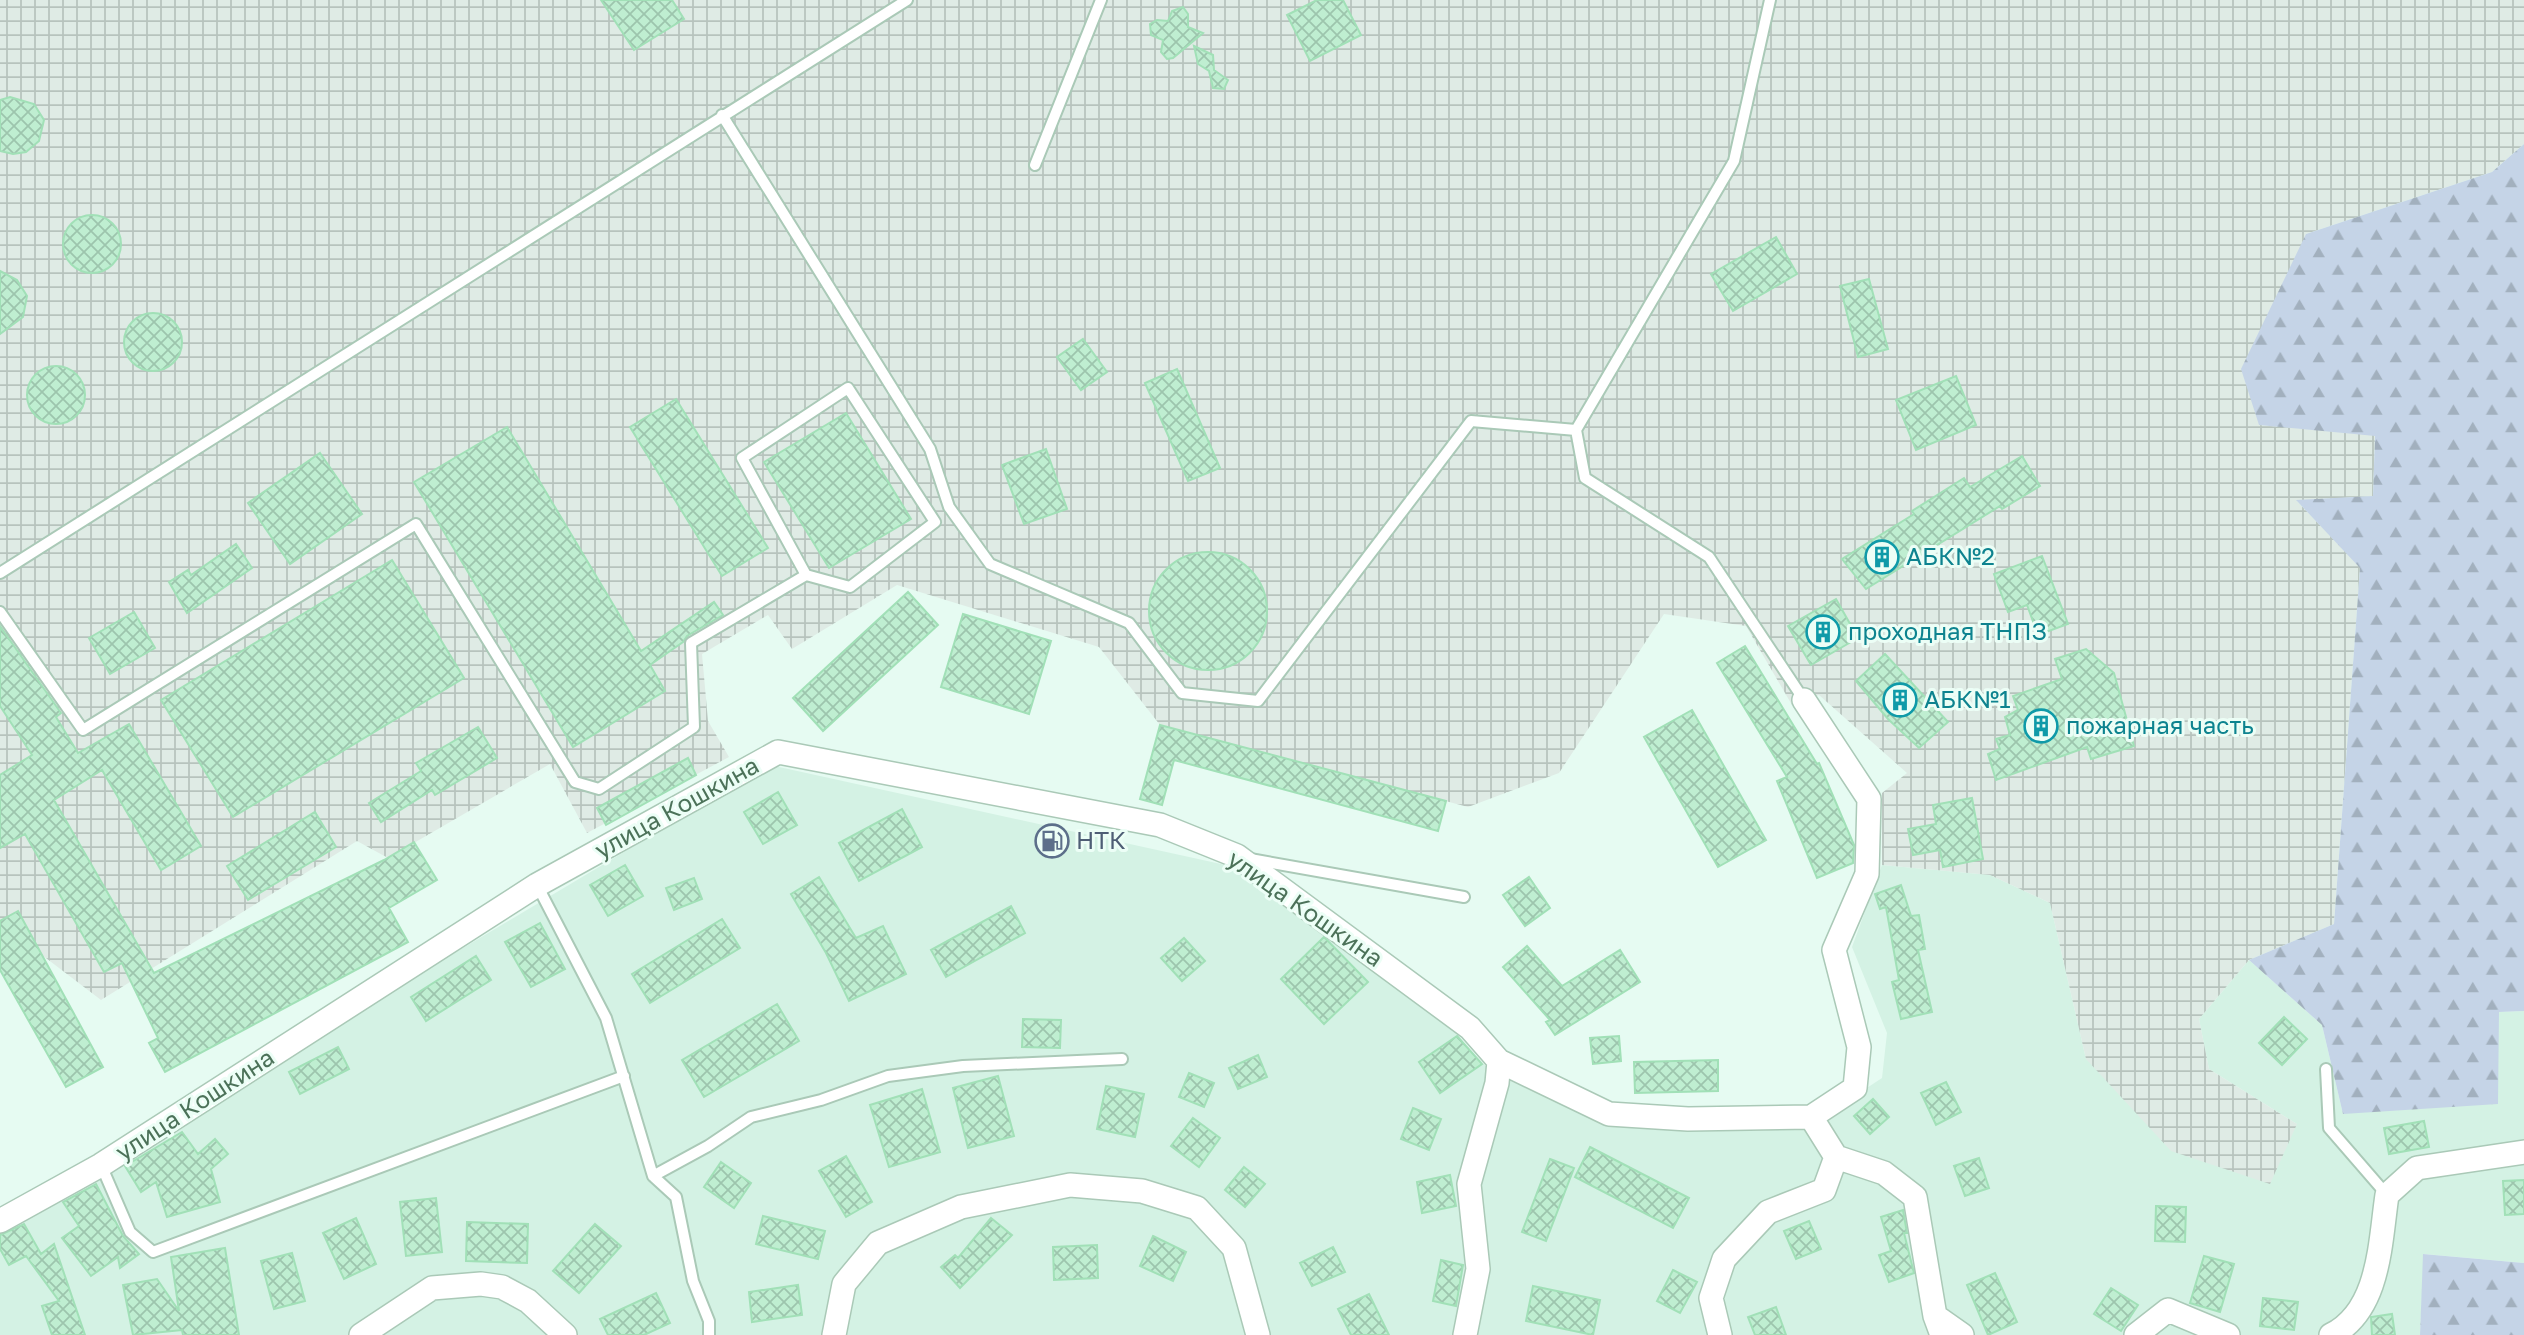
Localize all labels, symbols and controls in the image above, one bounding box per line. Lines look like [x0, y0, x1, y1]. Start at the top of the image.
building icon: АБК№2 [1863, 538, 1901, 576]
place label: АБК№2 [1906, 541, 1995, 570]
building icon: проходная ТНПЗ [1804, 613, 1842, 651]
place label: проходная ТНПЗ [1848, 616, 2047, 645]
building icon: АБК№1 [1881, 681, 1919, 719]
place label: АБК№1 [1924, 684, 2011, 713]
building icon: пожарная часть [2022, 707, 2060, 745]
place label: пожарная часть [2066, 710, 2254, 739]
street label: улица Кошкина [589, 750, 763, 864]
fuel station icon: НТК [1033, 822, 1071, 860]
place label: НТК [1076, 825, 1126, 854]
street label: улица Кошкина [1223, 843, 1389, 972]
street label: улица Кошкина [109, 1042, 279, 1166]

